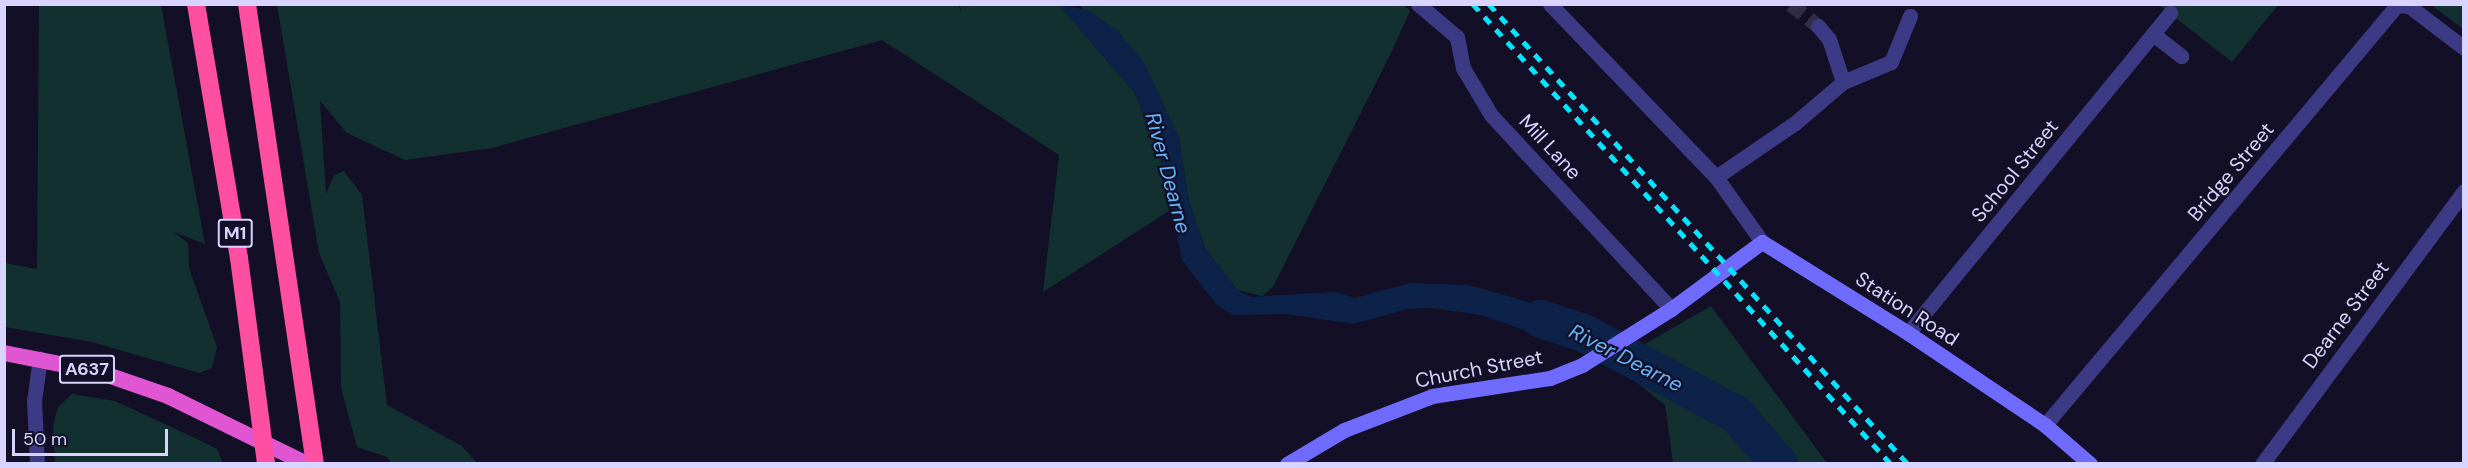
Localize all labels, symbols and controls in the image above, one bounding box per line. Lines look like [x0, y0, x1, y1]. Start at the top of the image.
water label: River Dearne [1140, 110, 1196, 236]
street label: Mill Lane [1514, 110, 1586, 184]
street label: School Street [1966, 115, 2064, 227]
street label: Bridge Street [2183, 118, 2279, 226]
road number: M1 [217, 218, 253, 248]
street label: Dearne Street [2298, 257, 2394, 373]
street label: Station Road [1851, 267, 1963, 351]
water label: River Dearne [1565, 319, 1687, 397]
street label: Church Street [1413, 345, 1545, 393]
road number: A637 [58, 354, 116, 384]
scale bar [15, 417, 171, 455]
text: 50 m [23, 427, 67, 451]

